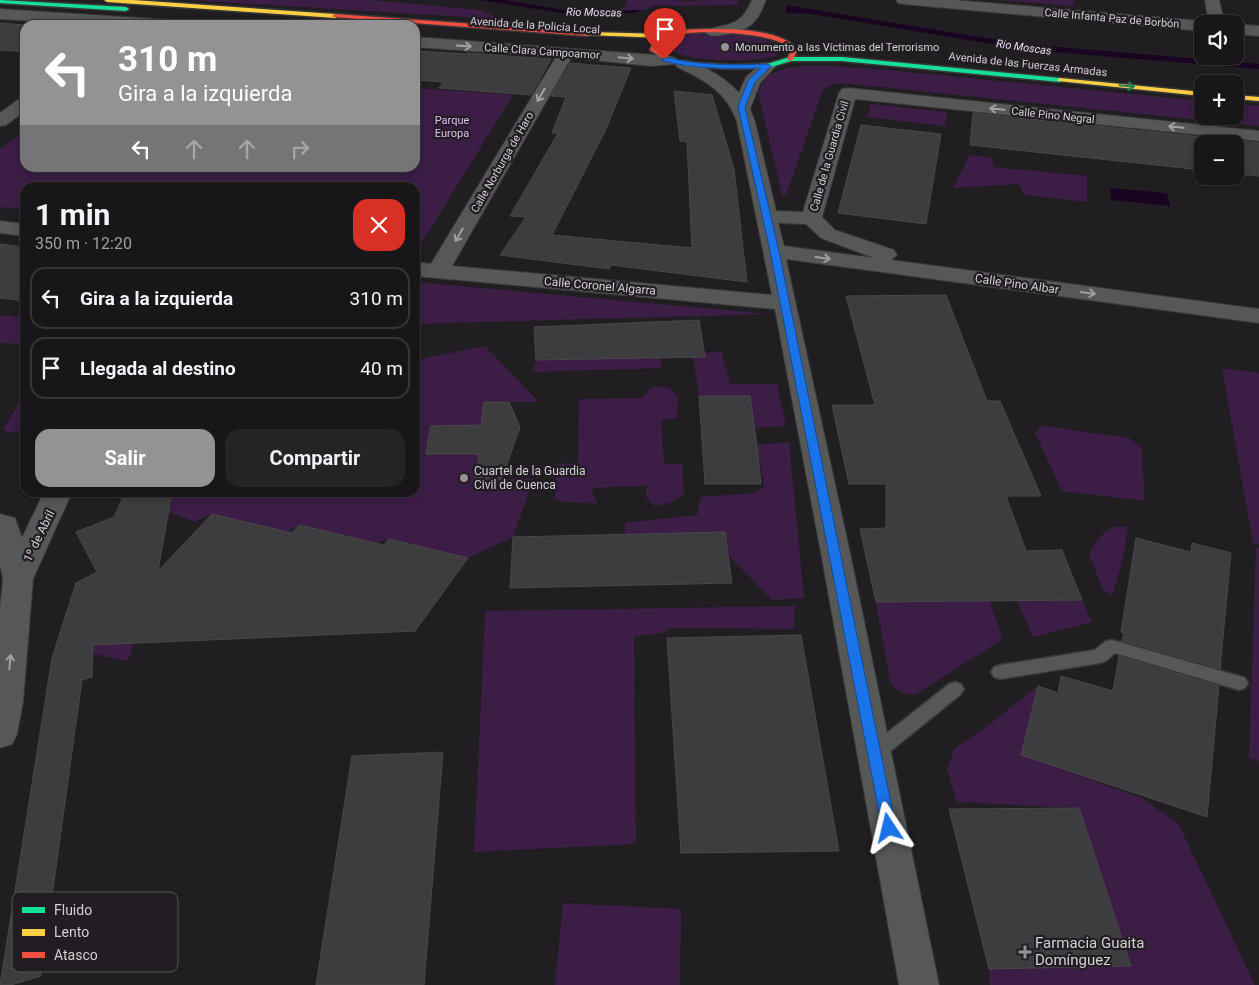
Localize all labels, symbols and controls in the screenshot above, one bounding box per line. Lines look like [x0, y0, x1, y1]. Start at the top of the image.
water label: Rio Moscas [566, 6, 622, 19]
street label: Calle Infanta Paz de Borbón [1044, 6, 1180, 31]
pin [644, 8, 686, 59]
street label: Avenida de la Policía Local [470, 14, 600, 37]
icon: arrive [651, 15, 679, 43]
map controls [1194, 15, 1244, 185]
button: sound [1194, 15, 1244, 65]
water label: Rio Moscas [995, 37, 1053, 58]
text: 310 m [118, 39, 217, 80]
icon: left [35, 40, 100, 105]
one-way arrow [455, 41, 471, 50]
street label: Calle Clara Campoamor [484, 41, 601, 62]
marker: Monumento a las Víctimas del Terrorismo [719, 41, 731, 53]
place label: Monumento a las Víctimas del Terrorismo [735, 41, 939, 54]
street label: Avenida de las Fuerzas Armadas [948, 50, 1108, 79]
one-way arrow [617, 53, 633, 63]
button: + [1194, 75, 1244, 125]
text: Gira a la izquierda [118, 81, 292, 106]
one-way arrow [1118, 81, 1134, 91]
one-way arrow [536, 87, 546, 102]
street label: Calle de la Guardia Civil [807, 99, 852, 213]
one-way arrow [989, 104, 1005, 114]
street label: Calle Pino Negral [1011, 105, 1095, 126]
street label: Calle Norburga de Haro [468, 110, 537, 215]
park label: Parque Europa [435, 114, 469, 140]
one-way arrow [1168, 123, 1184, 132]
icon: left [127, 135, 155, 163]
icon: ahead [180, 135, 208, 163]
icon: ahead [233, 135, 261, 163]
icon: right [286, 135, 314, 163]
button: − [1194, 135, 1244, 185]
text: 1 min [35, 197, 110, 232]
button: close [353, 199, 405, 251]
one-way arrow [454, 228, 464, 243]
text: 350 m · 12:20 [35, 234, 132, 253]
one-way arrow [815, 253, 831, 263]
street label: Calle Pino Albar [974, 271, 1060, 297]
street label: Calle Coronel Algarra [543, 274, 657, 298]
icon: left [37, 284, 65, 312]
text: Gira a la izquierda [80, 287, 233, 310]
text: 310 m [350, 287, 403, 310]
one-way arrow [1080, 288, 1096, 298]
icon: arrive [37, 354, 65, 382]
text: Llegada al destino [80, 357, 236, 380]
text: 40 m [360, 357, 403, 380]
button: Salir [35, 429, 215, 487]
button: Compartir [225, 429, 405, 487]
place label: Cuartel de la Guardia Civil de Cuenca [474, 464, 586, 492]
marker: Cuartel de la Guardia Civil de Cuenca [458, 472, 470, 484]
street label: 1º de Abril [20, 508, 58, 564]
one-way arrow [5, 654, 15, 670]
position arrow [862, 801, 914, 853]
legend [12, 892, 178, 972]
text: Fluido [54, 902, 92, 918]
text: Lento [54, 924, 89, 940]
place label: Farmacia Guaita Domínguez [1035, 934, 1144, 969]
marker: Farmacia Guaita Domínguez [1019, 946, 1031, 958]
text: Atasco [54, 947, 98, 963]

